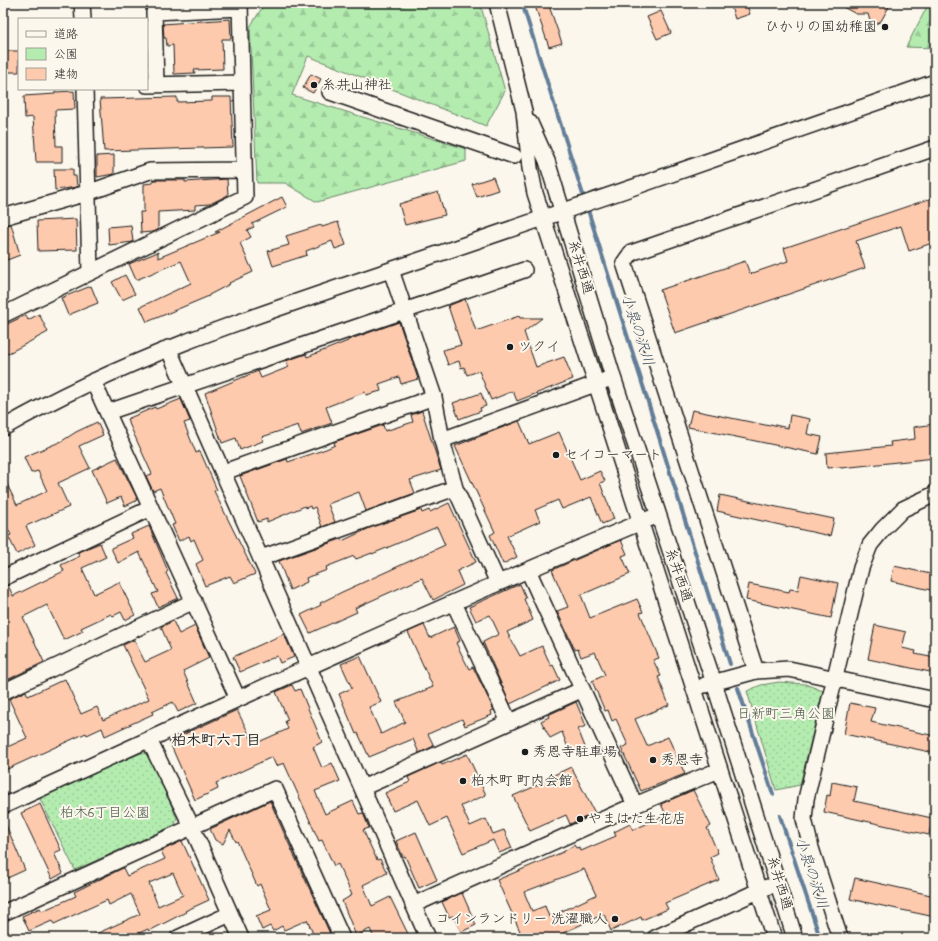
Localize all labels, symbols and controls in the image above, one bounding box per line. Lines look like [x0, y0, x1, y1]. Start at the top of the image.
place label: ひかりの国幼稚園 [765, 17, 877, 38]
legend [18, 18, 148, 90]
marker: ひかりの国幼稚園 [880, 22, 890, 32]
text: 道路 [54, 26, 78, 44]
text: 公園 [54, 46, 78, 64]
text: 建物 [54, 66, 78, 84]
place label: 糸井山神社 [322, 75, 392, 96]
marker: 糸井山神社 [309, 80, 319, 90]
street label: 糸井西通 [562, 237, 598, 297]
water label: 小泉の沢川 [615, 291, 659, 369]
place label: ツクイ [518, 337, 560, 358]
marker: ツクイ [505, 342, 515, 352]
place label: セイコーマート [564, 445, 662, 466]
marker: セイコーマート [551, 450, 561, 460]
street label: 糸井西通 [659, 545, 697, 605]
park label: 日新町三角公園 [737, 704, 835, 725]
district label: 柏木町六丁目 [171, 730, 261, 752]
place label: 秀恩寺駐車場 [533, 742, 617, 763]
marker: 秀恩寺駐車場 [520, 747, 530, 757]
place label: 秀恩寺 [661, 750, 703, 771]
marker: 秀恩寺 [648, 755, 658, 765]
place label: 柏木町 町内会館 [471, 771, 573, 792]
marker: 柏木町 町内会館 [458, 776, 468, 786]
park label: 柏木6丁目公園 [60, 803, 150, 824]
place label: やまはた生花店 [588, 809, 686, 830]
marker: やまはた生花店 [575, 814, 585, 824]
water label: 小泉の沢川 [789, 834, 833, 912]
street label: 糸井西通 [761, 853, 797, 913]
place label: コインランドリー 洗濯職人 [436, 909, 607, 930]
marker: コインランドリー 洗濯職人 [610, 914, 620, 924]

